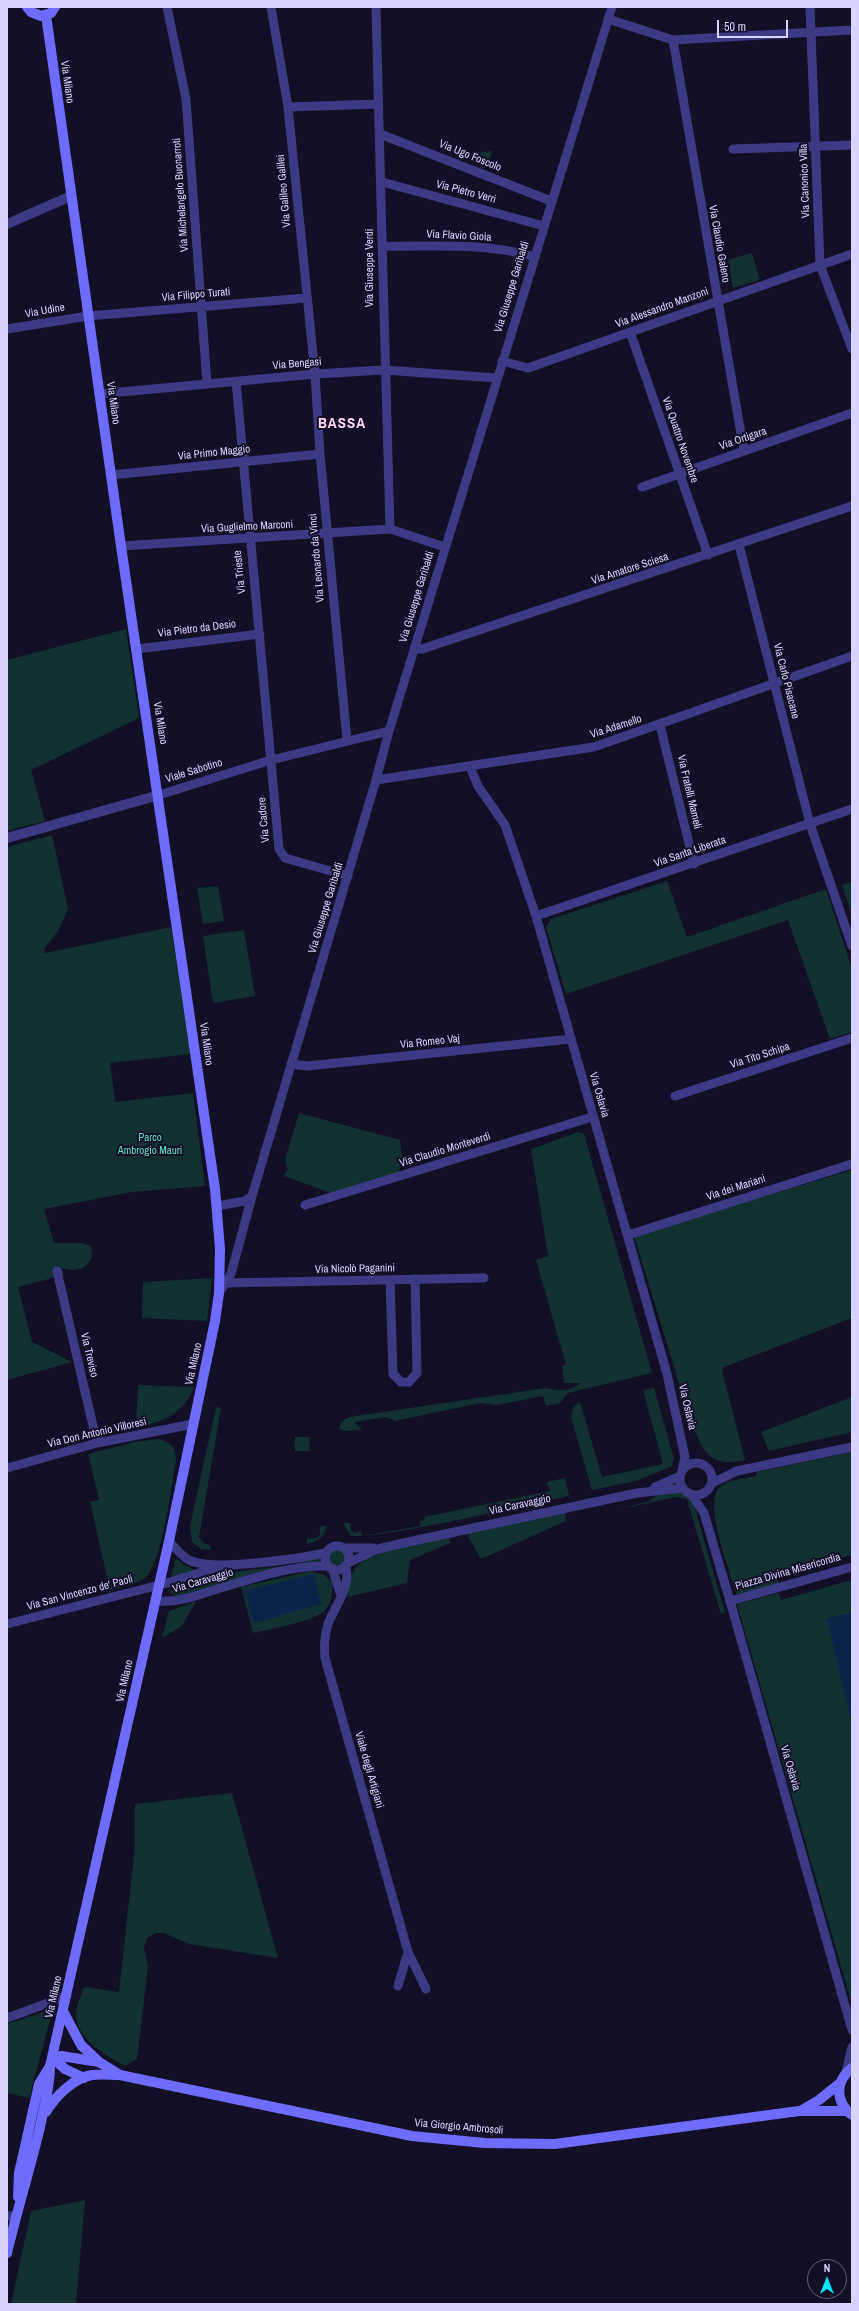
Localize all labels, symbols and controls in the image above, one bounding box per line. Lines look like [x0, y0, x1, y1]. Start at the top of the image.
scale bar [719, 12, 790, 38]
text: 50 m [724, 19, 746, 35]
street label: Via Milano [57, 60, 77, 104]
street label: Via Michelangelo Buonarroti [170, 138, 192, 252]
street label: Via Ugo Foscolo [437, 138, 503, 174]
street label: Via Canonico Villa [797, 144, 813, 218]
street label: Via Galileo Galilei [274, 154, 294, 228]
street label: Via Pietro Verri [435, 178, 497, 206]
street label: Via Claudio Galeno [706, 204, 732, 284]
street label: Via Flavio Gioia [426, 228, 492, 244]
street label: Via Giuseppe Verdi [363, 229, 377, 307]
street label: Via Giuseppe Garibaldi [492, 240, 532, 334]
street label: Via Filippo Turati [161, 285, 231, 305]
street label: Via Alessandro Manzoni [614, 285, 710, 331]
street label: Via Udine [24, 301, 66, 321]
street label: Via Bengasi [272, 355, 322, 373]
street label: Via Milano [103, 381, 123, 425]
street label: Via Quattro Novembre [659, 395, 701, 485]
district label: BASSA [318, 415, 366, 433]
street label: Via Ortigara [718, 425, 768, 453]
street label: Via Primo Maggio [177, 443, 251, 463]
street label: Via Leonardo da Vinci [307, 513, 327, 603]
street label: Via Guglielmo Marconi [201, 518, 293, 536]
street label: Via Trieste [231, 550, 249, 594]
street label: Via Giuseppe Garibaldi [397, 550, 437, 644]
street label: Via Amatore Sciesa [590, 550, 670, 588]
street label: Via Pietro da Desio [157, 618, 237, 640]
street label: Via Carlo Pisacane [770, 642, 802, 720]
street label: Via Milano [150, 701, 170, 745]
street label: Via Adamello [589, 712, 643, 742]
street label: Via Fratelli Mameli [674, 754, 704, 830]
street label: Viale Sabotino [164, 756, 224, 786]
street label: Via Cadore [255, 797, 273, 843]
street label: Via Santa Liberata [652, 834, 728, 870]
street label: Via Giuseppe Garibaldi [306, 861, 346, 955]
street label: Via Milano [196, 1022, 216, 1066]
street label: Via Romeo Vaj [400, 1032, 460, 1052]
street label: Via Tito Schipa [729, 1040, 791, 1072]
street label: Via Oslavia [586, 1071, 612, 1119]
street label: Via Claudio Monteverdi [398, 1130, 492, 1170]
park label: Parco Ambrogio Mauri [118, 1131, 182, 1157]
street label: Via dei Mariani [705, 1172, 767, 1204]
street label: Via Nicolò Paganini [315, 1262, 395, 1276]
street label: Via Treviso [77, 1331, 101, 1379]
street label: Via Milano [183, 1342, 205, 1386]
street label: Via Oslavia [675, 1383, 699, 1431]
street label: Via Don Antonio Villoresi [46, 1415, 148, 1451]
street label: Via Caravaggio [488, 1492, 552, 1518]
street label: Piazza Divina Misericordia [734, 1551, 842, 1593]
street label: Via Caravaggio [171, 1566, 235, 1596]
street label: Via San Vincenzo de' Paoli [26, 1572, 134, 1614]
street label: Via Milano [114, 1659, 136, 1703]
street label: Viale degli Artigiani [352, 1730, 386, 1810]
street label: Via Oslavia [777, 1744, 803, 1792]
street label: Via Milano [43, 1975, 65, 2019]
street label: Via Giorgio Ambrosoli [414, 2117, 504, 2137]
north arrow [807, 2259, 847, 2299]
text: N [824, 2261, 830, 2275]

